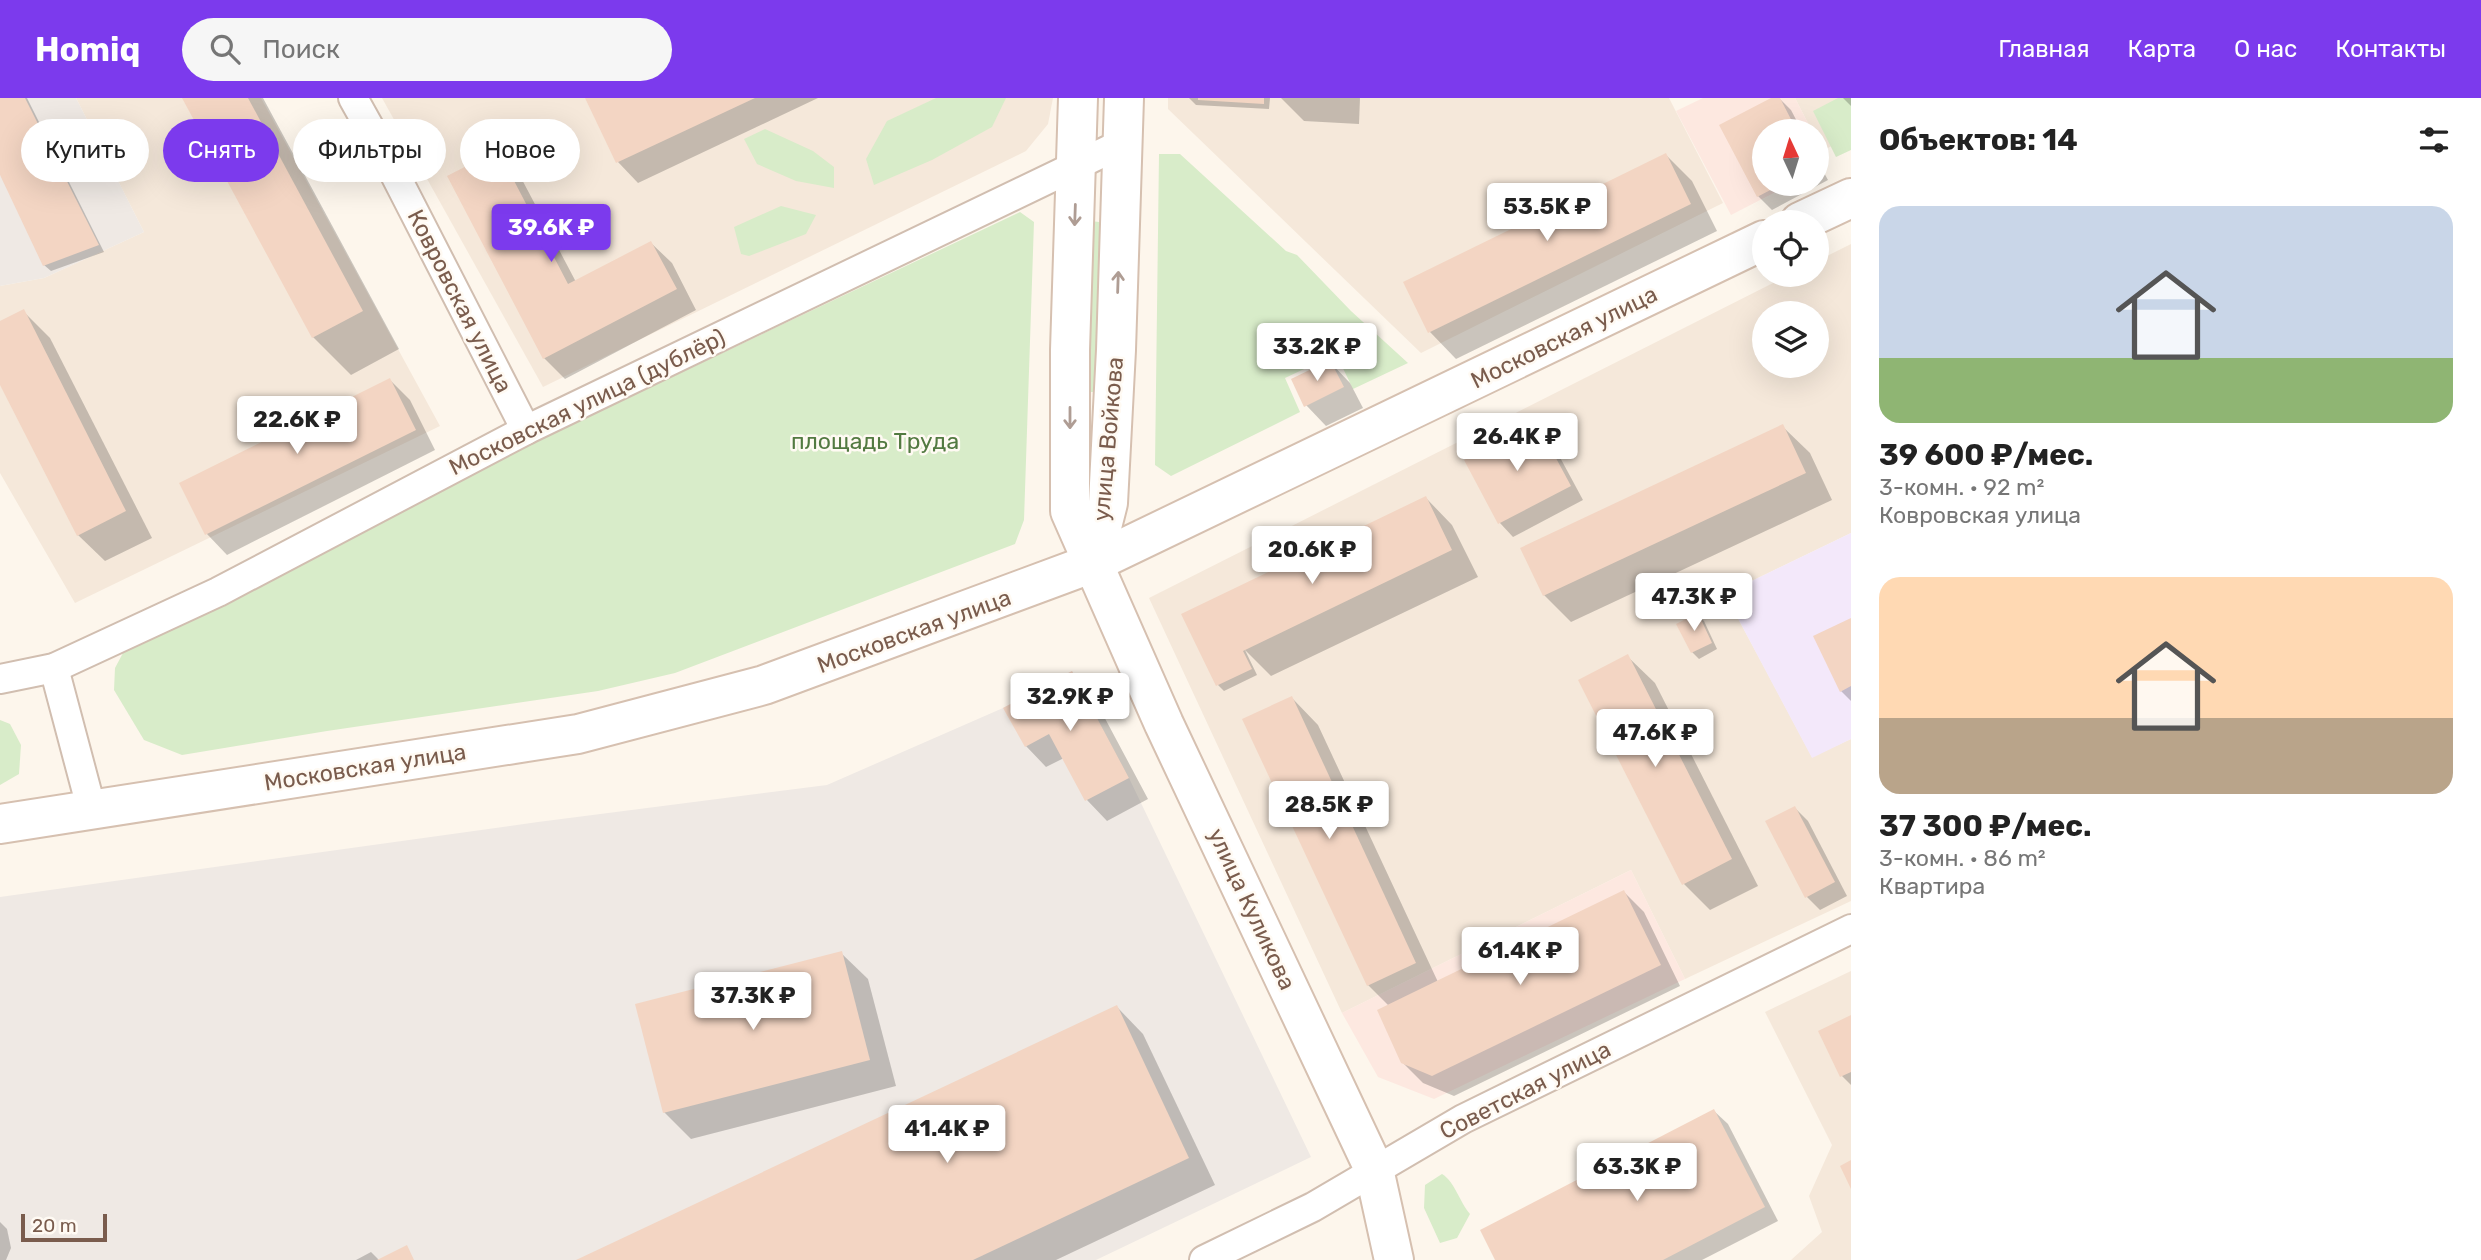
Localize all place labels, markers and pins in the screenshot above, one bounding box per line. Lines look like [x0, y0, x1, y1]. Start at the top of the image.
pin: 53.5K ₽ [1482, 184, 1612, 243]
pin: 39.6K ₽ [486, 204, 616, 264]
pin: 33.2K ₽ [1252, 324, 1382, 383]
pin: 22.6K ₽ [232, 396, 362, 456]
pin: 26.4K ₽ [1452, 414, 1582, 473]
pin: 20.6K ₽ [1247, 526, 1377, 586]
pin: 47.3K ₽ [1629, 574, 1759, 633]
pin: 32.9K ₽ [1005, 674, 1135, 733]
pin: 47.6K ₽ [1590, 710, 1720, 769]
pin: 28.5K ₽ [1264, 782, 1394, 841]
pin: 61.4K ₽ [1455, 928, 1585, 987]
pin: 37.3K ₽ [688, 972, 818, 1032]
pin: 41.4K ₽ [882, 1105, 1012, 1165]
pin: 63.3K ₽ [1572, 1144, 1702, 1203]

